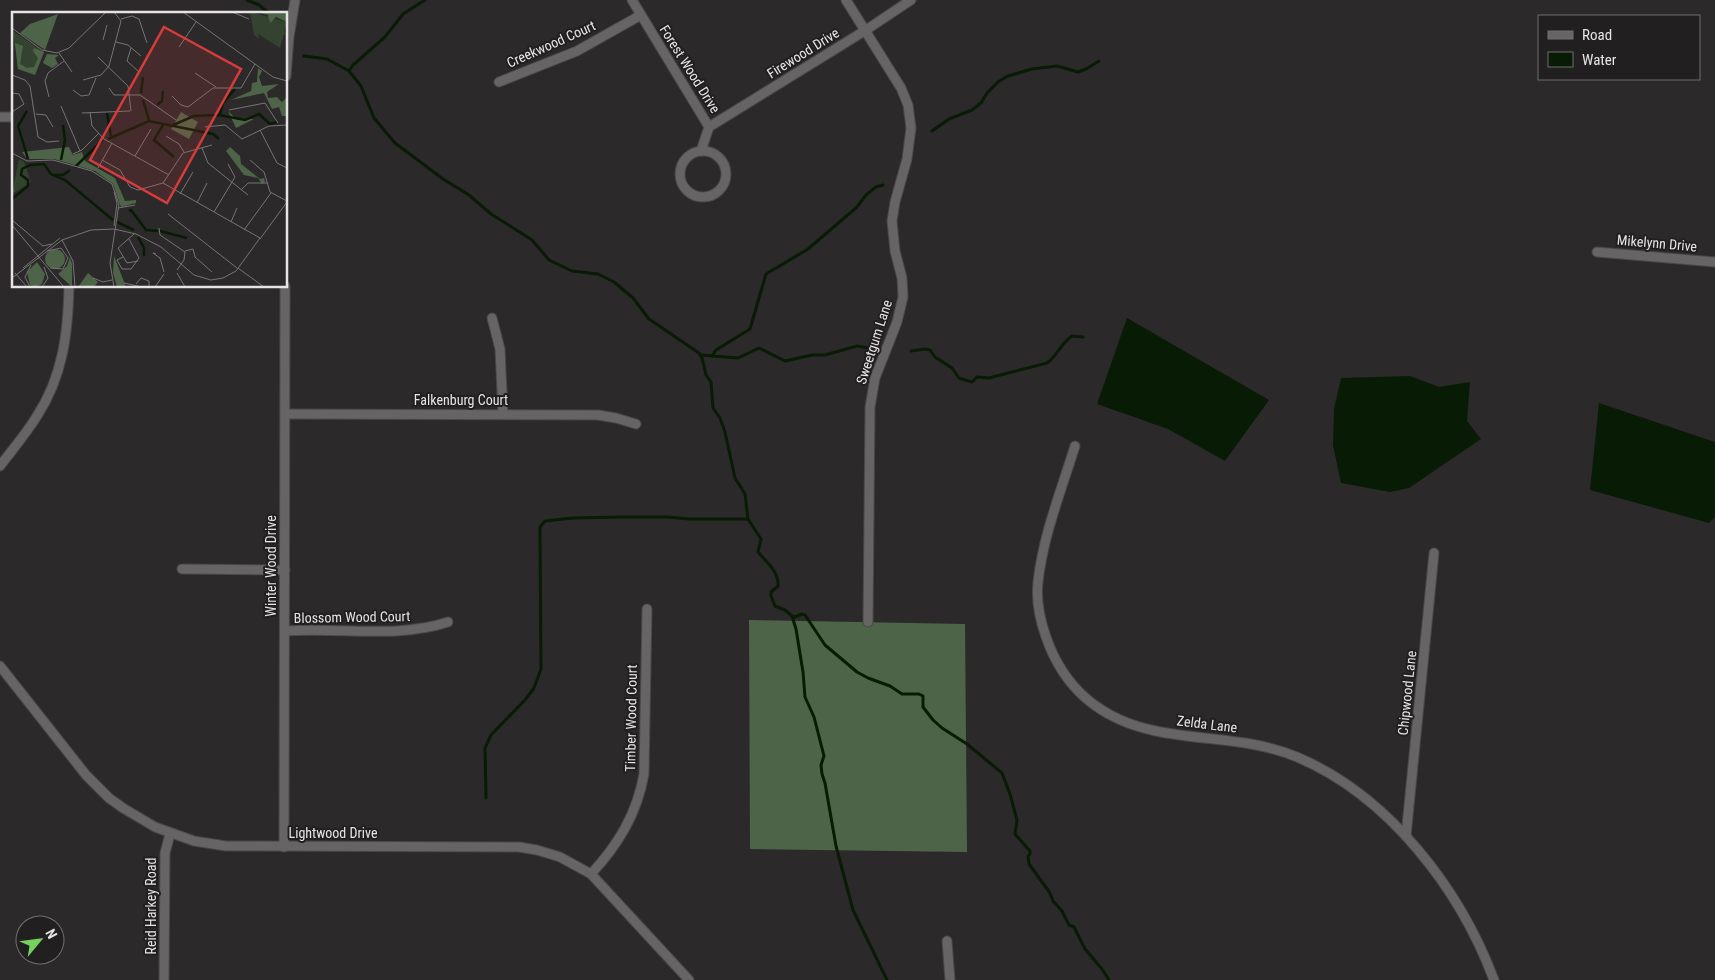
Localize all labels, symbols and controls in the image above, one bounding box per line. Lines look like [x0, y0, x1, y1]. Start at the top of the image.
inset map [12, 12, 288, 288]
legend [1538, 15, 1700, 80]
street label: Creekwood Court [504, 17, 598, 71]
street label: Forest Wood Drive [657, 22, 724, 116]
street label: Firewood Drive [764, 24, 842, 81]
text: Road [1582, 26, 1612, 44]
text: Water [1582, 51, 1617, 69]
street label: Mikelynn Drive [1616, 232, 1698, 255]
street label: Sweetgum Lane [853, 297, 895, 386]
street label: Falkenburg Court [414, 392, 508, 408]
street label: Winter Wood Drive [263, 515, 279, 617]
street label: Blossom Wood Court [294, 608, 410, 626]
street label: Chipwood Lane [1395, 650, 1419, 736]
street label: Timber Wood Court [622, 664, 640, 772]
street label: Zelda Lane [1176, 712, 1238, 736]
street label: Lightwood Drive [289, 825, 378, 841]
street label: Reid Harkey Road [143, 858, 159, 954]
north arrow [15, 915, 65, 965]
text: N [42, 926, 60, 941]

